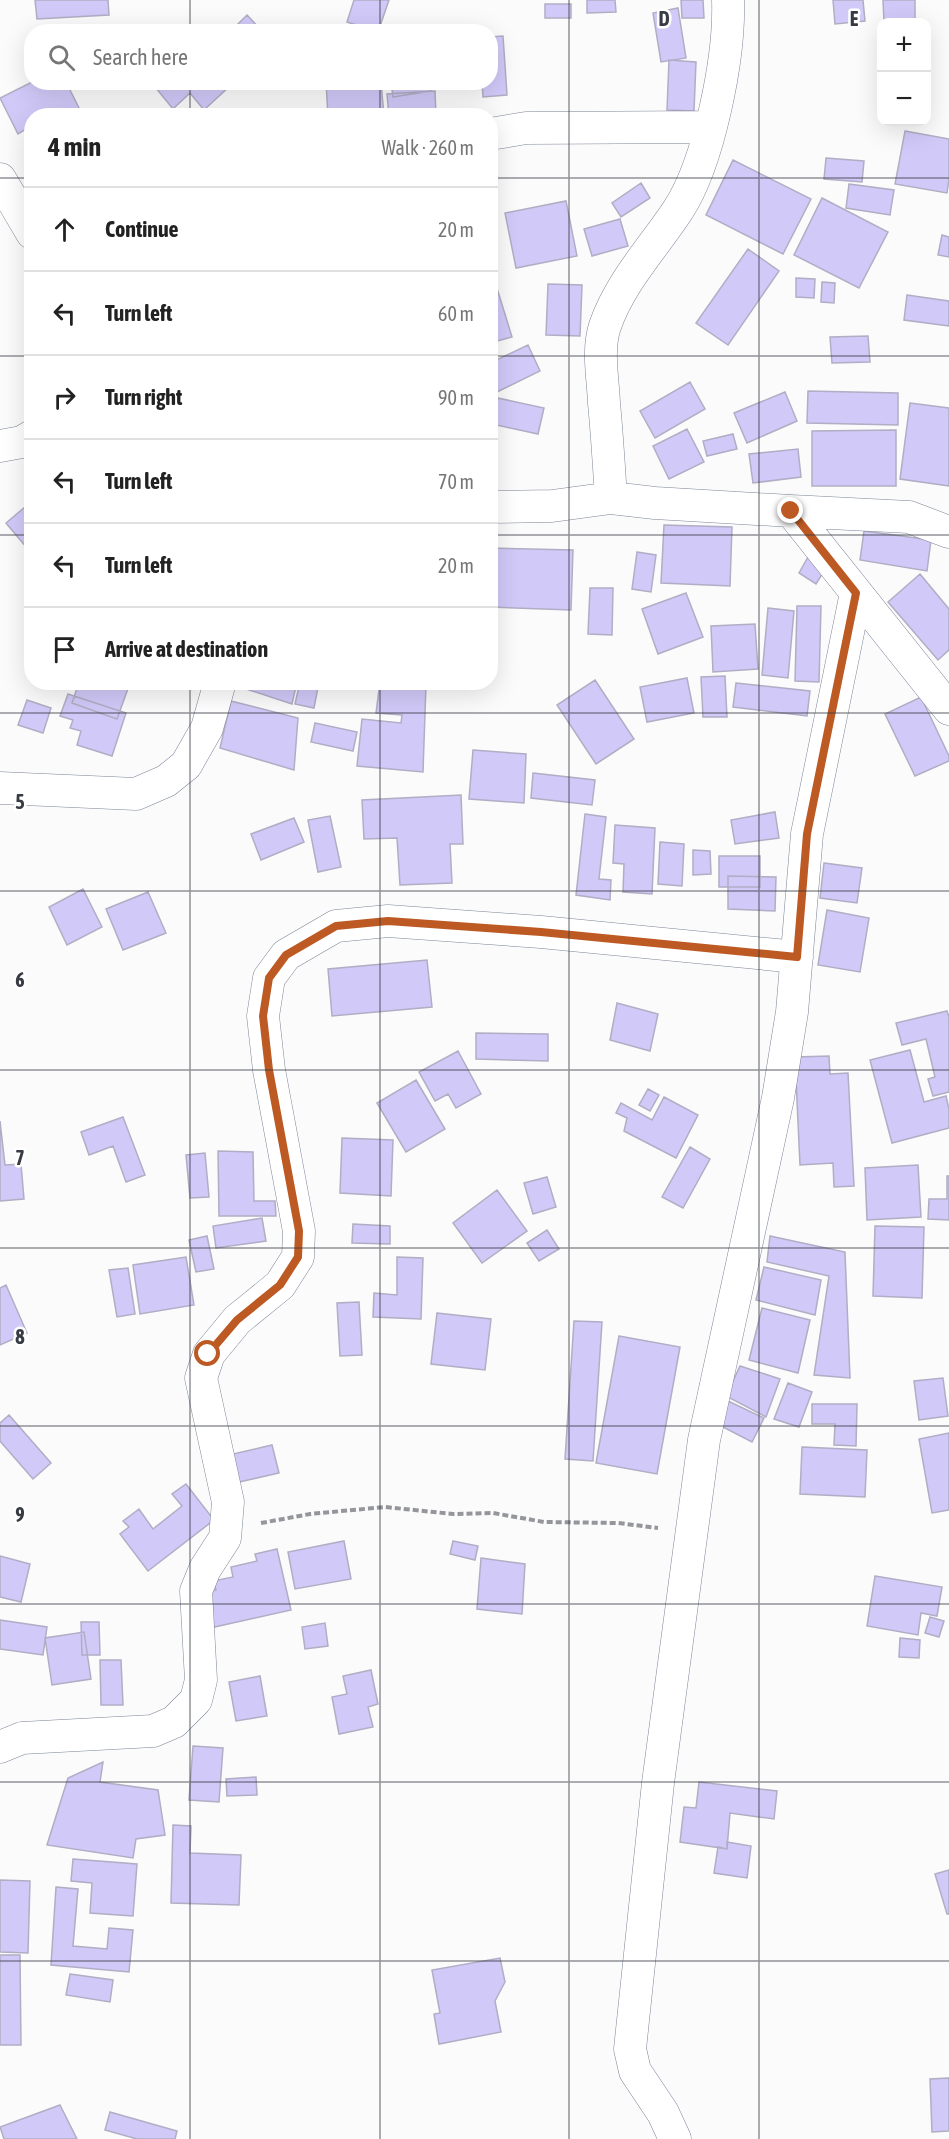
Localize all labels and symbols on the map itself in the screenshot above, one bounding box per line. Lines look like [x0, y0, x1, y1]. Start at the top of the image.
text: D [658, 7, 670, 30]
text: E [850, 7, 859, 30]
route end [777, 497, 803, 523]
text: 5 [15, 790, 25, 813]
text: 6 [15, 968, 25, 991]
text: 7 [15, 1146, 25, 1169]
text: 8 [15, 1325, 25, 1348]
route start [194, 1340, 220, 1366]
text: 9 [15, 1503, 25, 1526]

